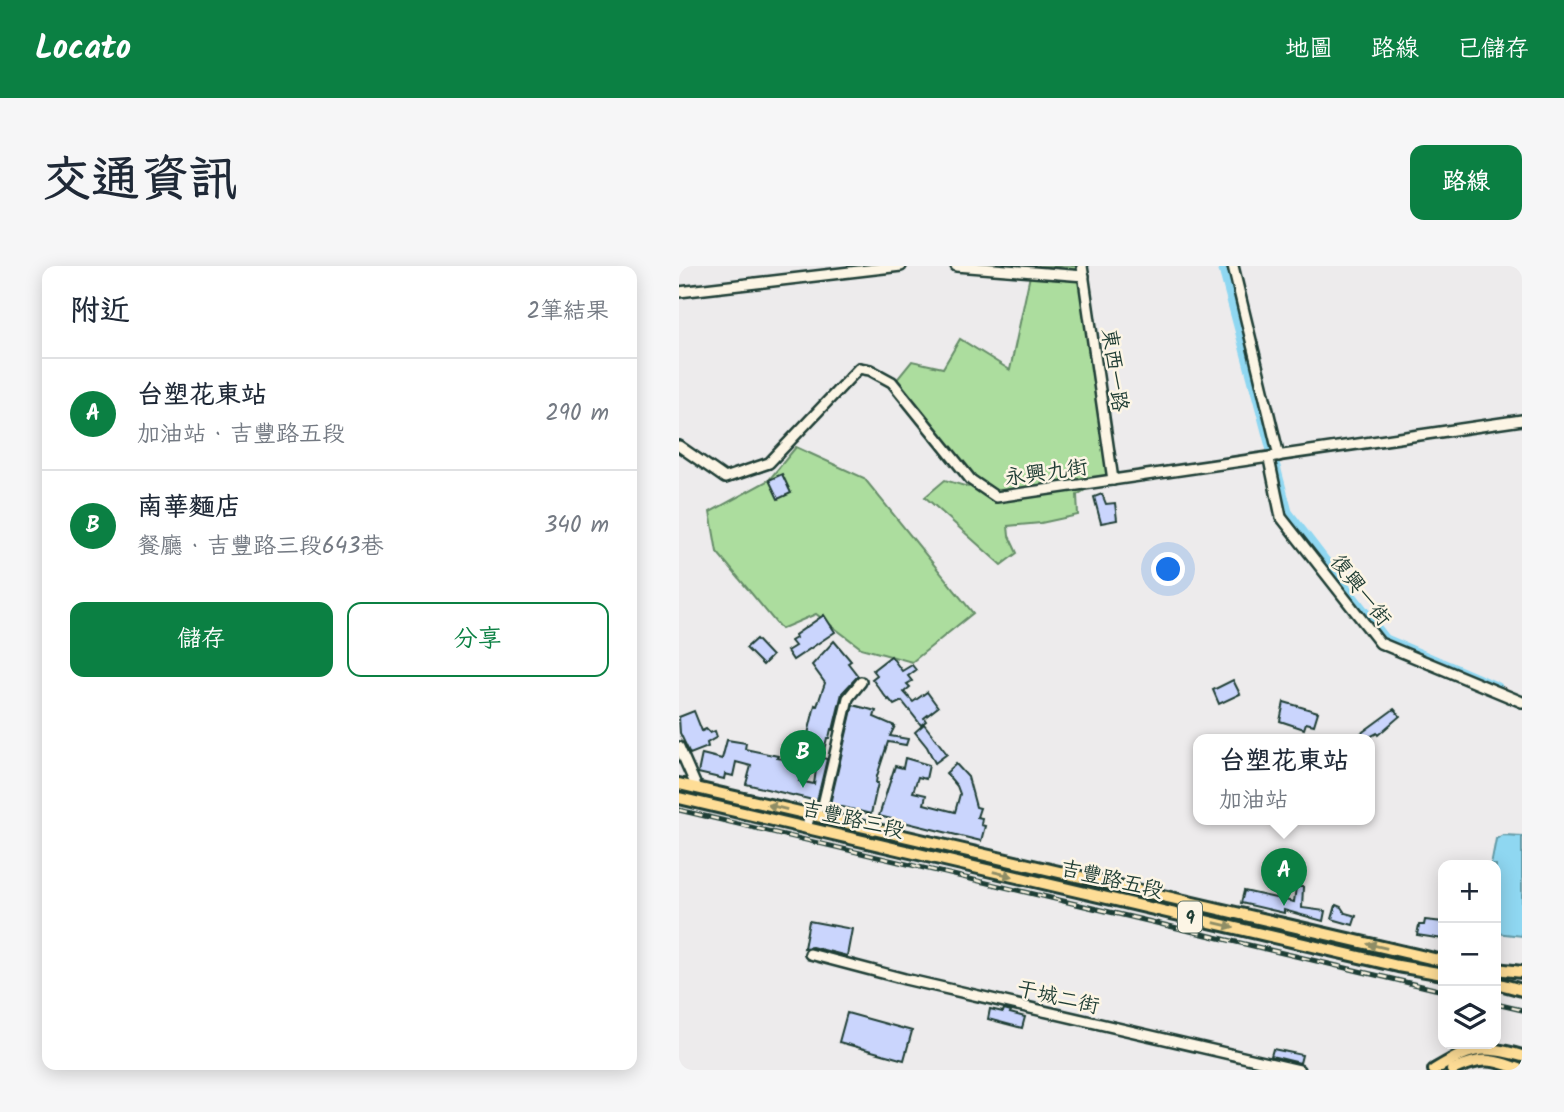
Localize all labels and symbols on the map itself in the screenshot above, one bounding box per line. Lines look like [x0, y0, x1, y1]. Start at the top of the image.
street label: 東西一路 [1091, 326, 1136, 414]
street label: 永興九街 [1002, 451, 1090, 496]
street label: 復興一街 [1321, 548, 1399, 634]
your location [1151, 552, 1185, 586]
pin: B [780, 730, 826, 788]
street label: 吉豐路三段 [798, 793, 908, 848]
one-way arrow [766, 802, 788, 813]
pin: A [1261, 848, 1307, 906]
street label: 吉豐路五段 [1057, 853, 1167, 908]
one-way arrow [992, 868, 1014, 879]
road number: 9 [1178, 902, 1202, 932]
one-way arrow [1214, 920, 1236, 931]
one-way arrow [1366, 940, 1388, 951]
street label: 干城二街 [1013, 973, 1102, 1024]

